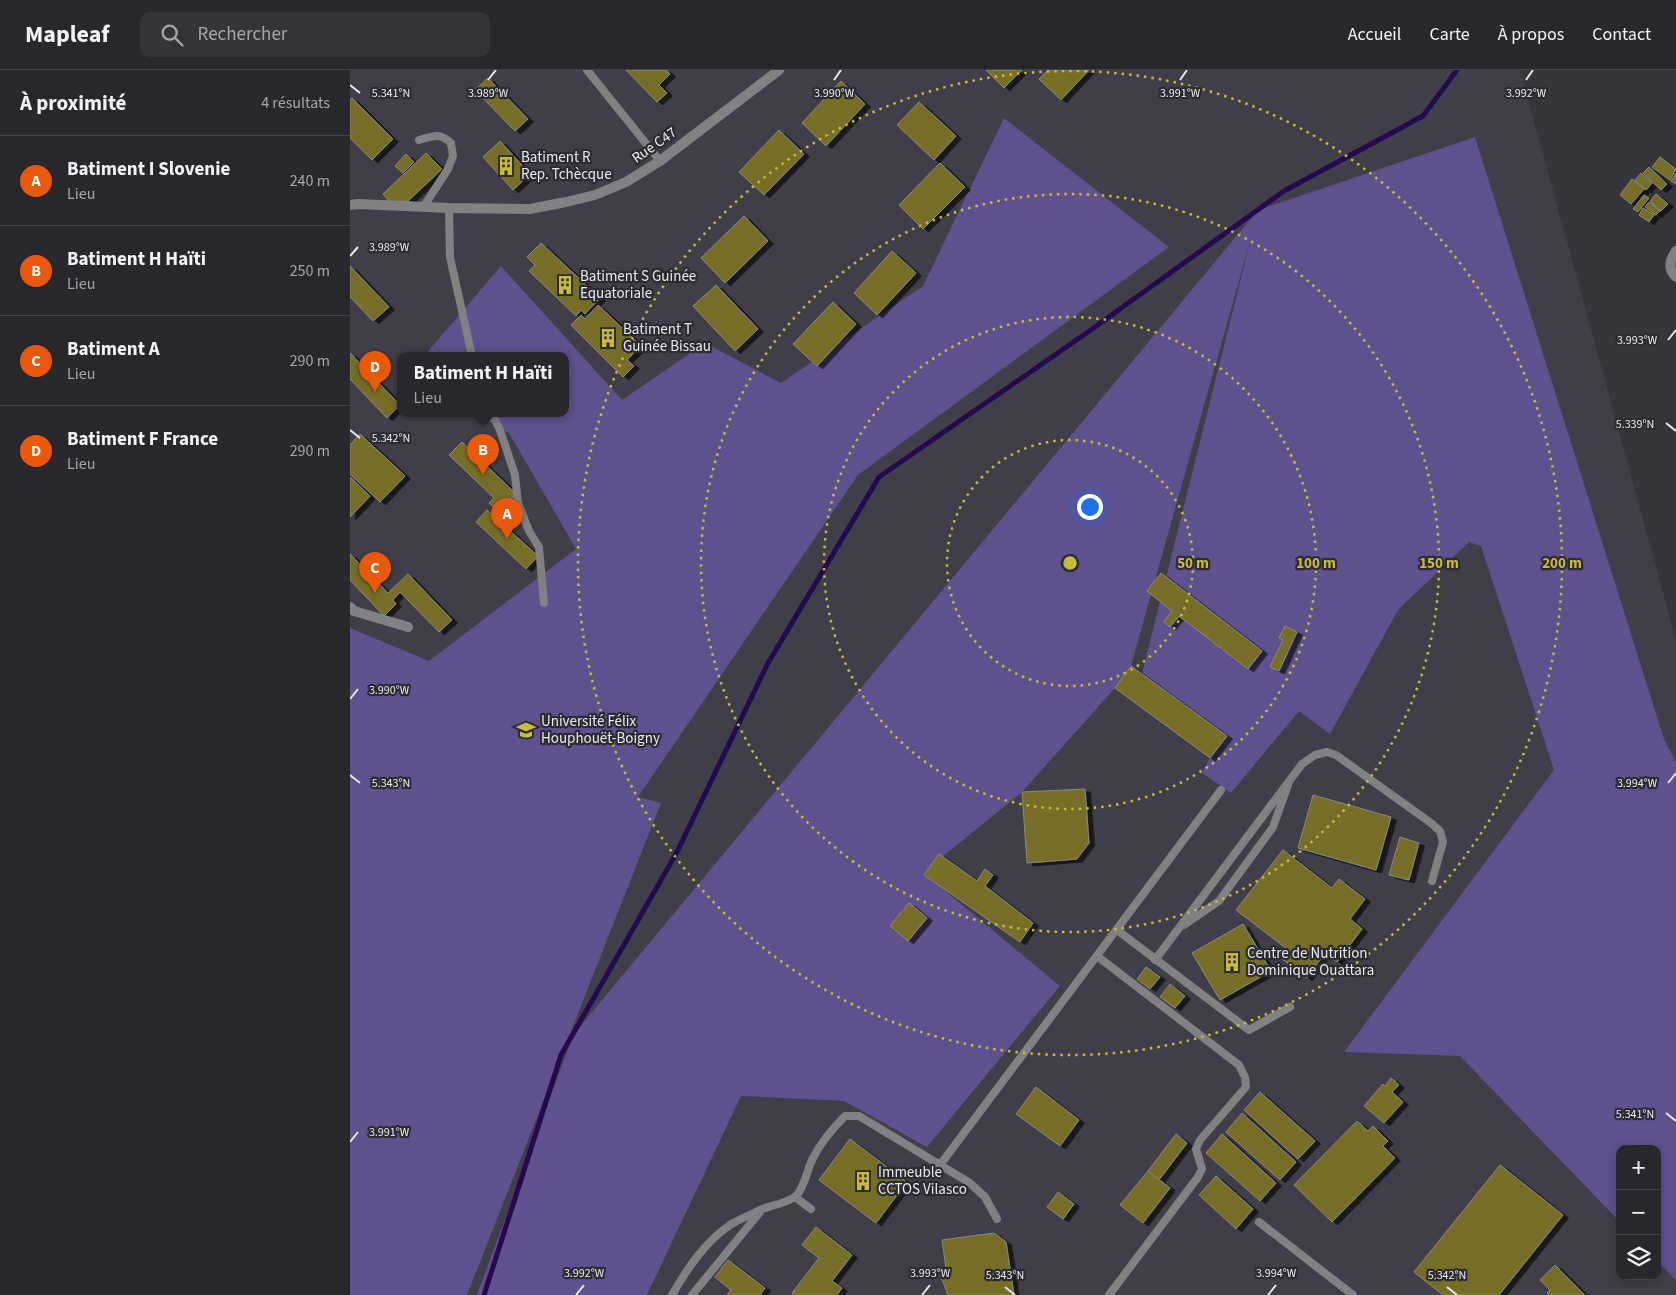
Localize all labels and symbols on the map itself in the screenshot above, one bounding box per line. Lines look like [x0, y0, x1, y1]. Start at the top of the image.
text: 5.341°N [372, 85, 410, 102]
text: 3.989°W [468, 85, 509, 102]
text: 3.990°W [814, 85, 855, 102]
text: 3.991°W [1160, 85, 1201, 102]
text: 3.992°W [1506, 85, 1547, 102]
street label: Rue C47 [628, 122, 681, 169]
place label: Batiment R Rep. Tchècque [521, 147, 612, 185]
building icon: Batiment R Rep. Tchècque [495, 155, 517, 177]
text: 3.989°W [369, 239, 410, 256]
place label: Batiment S Guinée Equatoriale [580, 266, 696, 304]
building icon: Batiment S Guinée Equatoriale [554, 274, 576, 296]
place label: Batiment T Guinée Bissau [623, 319, 711, 357]
building icon: Batiment T Guinée Bissau [597, 327, 619, 349]
text: 3.993°W [1617, 332, 1658, 349]
pin: D [359, 351, 391, 392]
text: 5.339°N [1616, 416, 1654, 433]
text: 5.342°N [372, 430, 410, 447]
pin: B [467, 434, 499, 475]
your location [1077, 494, 1103, 520]
pin: A [491, 498, 523, 539]
pin: C [359, 552, 391, 593]
text: 50 m [1177, 553, 1209, 574]
text: 100 m [1296, 553, 1336, 574]
text: 150 m [1419, 553, 1459, 574]
text: 200 m [1542, 553, 1582, 574]
centre of rings [1061, 554, 1079, 572]
text: 3.990°W [369, 682, 410, 699]
place label: Université Félix Houphouët-Boigny [541, 711, 660, 749]
school or university icon: Université Félix Houphouët-Boigny [515, 719, 537, 741]
text: 5.343°N [372, 775, 410, 792]
text: 3.994°W [1617, 775, 1658, 792]
place label: Centre de Nutrition Dominique Ouattara [1247, 943, 1374, 981]
building icon: Centre de Nutrition Dominique Ouattara [1221, 951, 1243, 973]
text: 5.341°N [1616, 1106, 1654, 1123]
text: 3.991°W [369, 1124, 410, 1141]
place label: Immeuble CCTOS Vilasco [878, 1162, 967, 1200]
building icon: Immeuble CCTOS Vilasco [852, 1170, 874, 1192]
text: 3.992°W [564, 1265, 605, 1282]
text: 3.993°W [910, 1265, 951, 1282]
text: 3.994°W [1256, 1265, 1297, 1282]
text: 5.343°N [986, 1267, 1024, 1284]
text: 5.342°N [1428, 1267, 1466, 1284]

